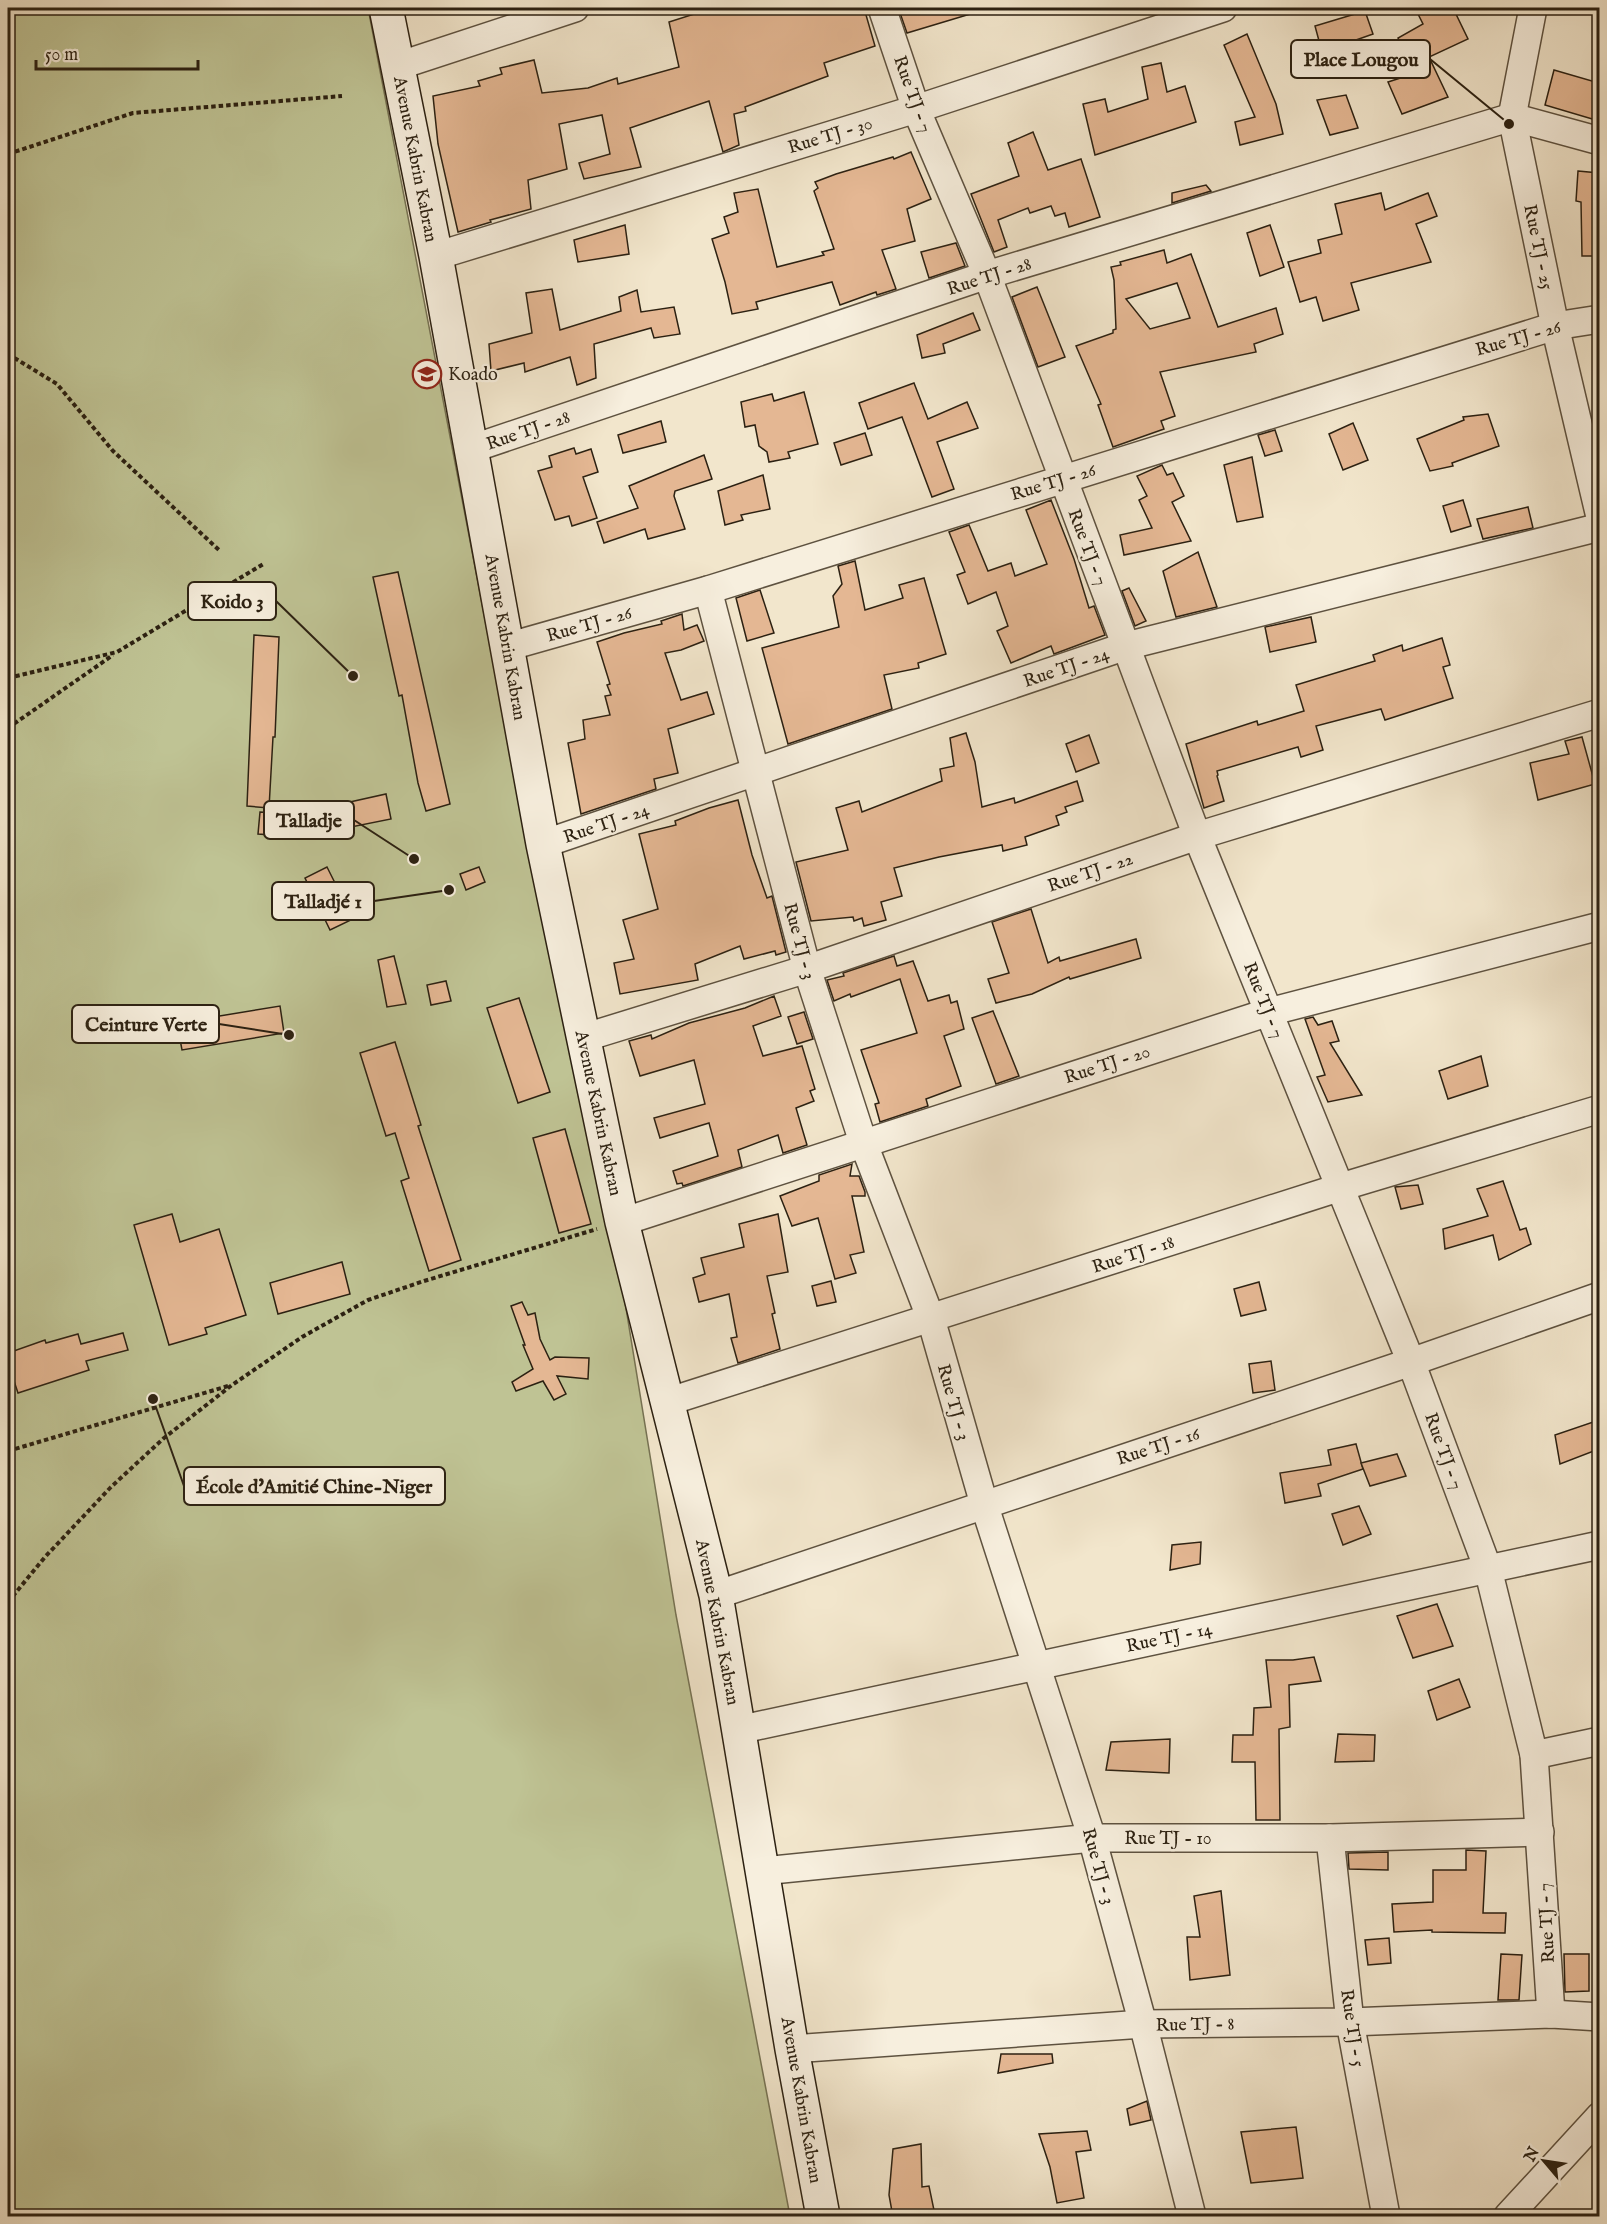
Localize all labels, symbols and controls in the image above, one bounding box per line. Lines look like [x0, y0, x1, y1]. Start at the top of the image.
scale bar [36, 33, 198, 71]
callout: Place Lougou [1291, 40, 1430, 78]
text: 50 m [45, 44, 78, 67]
text: Place Lougou [1303, 48, 1419, 73]
street label: Rue TJ - 7 [887, 53, 936, 136]
street label: Avenue Kabrin Kabran [387, 73, 442, 245]
street label: Rue TJ - 30 [785, 113, 876, 160]
street label: Rue TJ - 25 [1517, 203, 1558, 293]
street label: Rue TJ - 28 [944, 253, 1035, 302]
street label: Rue TJ - 26 [1473, 316, 1564, 363]
school or university icon: Koado [411, 358, 443, 390]
place label: Koado [448, 364, 498, 387]
street label: Rue TJ - 28 [483, 406, 574, 457]
street label: Rue TJ - 26 [1008, 459, 1099, 507]
street label: Rue TJ - 7 [1061, 506, 1112, 589]
street label: Avenue Kabrin Kabran [478, 551, 531, 723]
callout: Koido 3 [188, 582, 276, 620]
text: Koido 3 [200, 590, 264, 615]
street label: Rue TJ - 26 [544, 602, 635, 649]
street label: Rue TJ - 24 [1021, 643, 1113, 694]
street label: Rue TJ - 24 [561, 799, 653, 850]
callout: Talladje [264, 801, 354, 839]
text: Talladje [275, 809, 343, 834]
street label: Rue TJ - 22 [1045, 848, 1136, 899]
callout: Talladjé 1 [272, 882, 374, 920]
text: Talladjé 1 [283, 890, 362, 915]
street label: Rue TJ - 3 [777, 900, 820, 982]
street label: Rue TJ - 7 [1237, 959, 1288, 1042]
callout: Ceinture Verte [72, 1005, 219, 1043]
text: Ceinture Verte [85, 1013, 208, 1038]
street label: Avenue Kabrin Kabran [569, 1027, 626, 1199]
street label: Rue TJ - 20 [1062, 1041, 1153, 1090]
street label: Rue TJ - 18 [1089, 1231, 1178, 1280]
street label: Rue TJ - 3 [931, 1361, 974, 1443]
street label: Rue TJ - 7 [1418, 1410, 1467, 1493]
street label: Rue TJ - 16 [1114, 1423, 1203, 1472]
callout: École d'Amitié Chine-Niger [184, 1467, 445, 1505]
text: École d'Amitié Chine-Niger [196, 1475, 433, 1500]
street label: Avenue Kabrin Kabran [689, 1536, 744, 1708]
street label: Rue TJ - 14 [1124, 1618, 1215, 1659]
street label: Rue TJ - 3 [1076, 1825, 1119, 1907]
street label: Rue TJ - 10 [1124, 1828, 1212, 1851]
street label: Rue TJ - 7 [1534, 1882, 1561, 1964]
street label: Rue TJ - 5 [1334, 1988, 1369, 2069]
street label: Rue TJ - 8 [1155, 2013, 1235, 2038]
street label: Avenue Kabrin Kabran [774, 2014, 827, 2186]
north arrow [1514, 2131, 1574, 2191]
text: N [1520, 2144, 1545, 2166]

